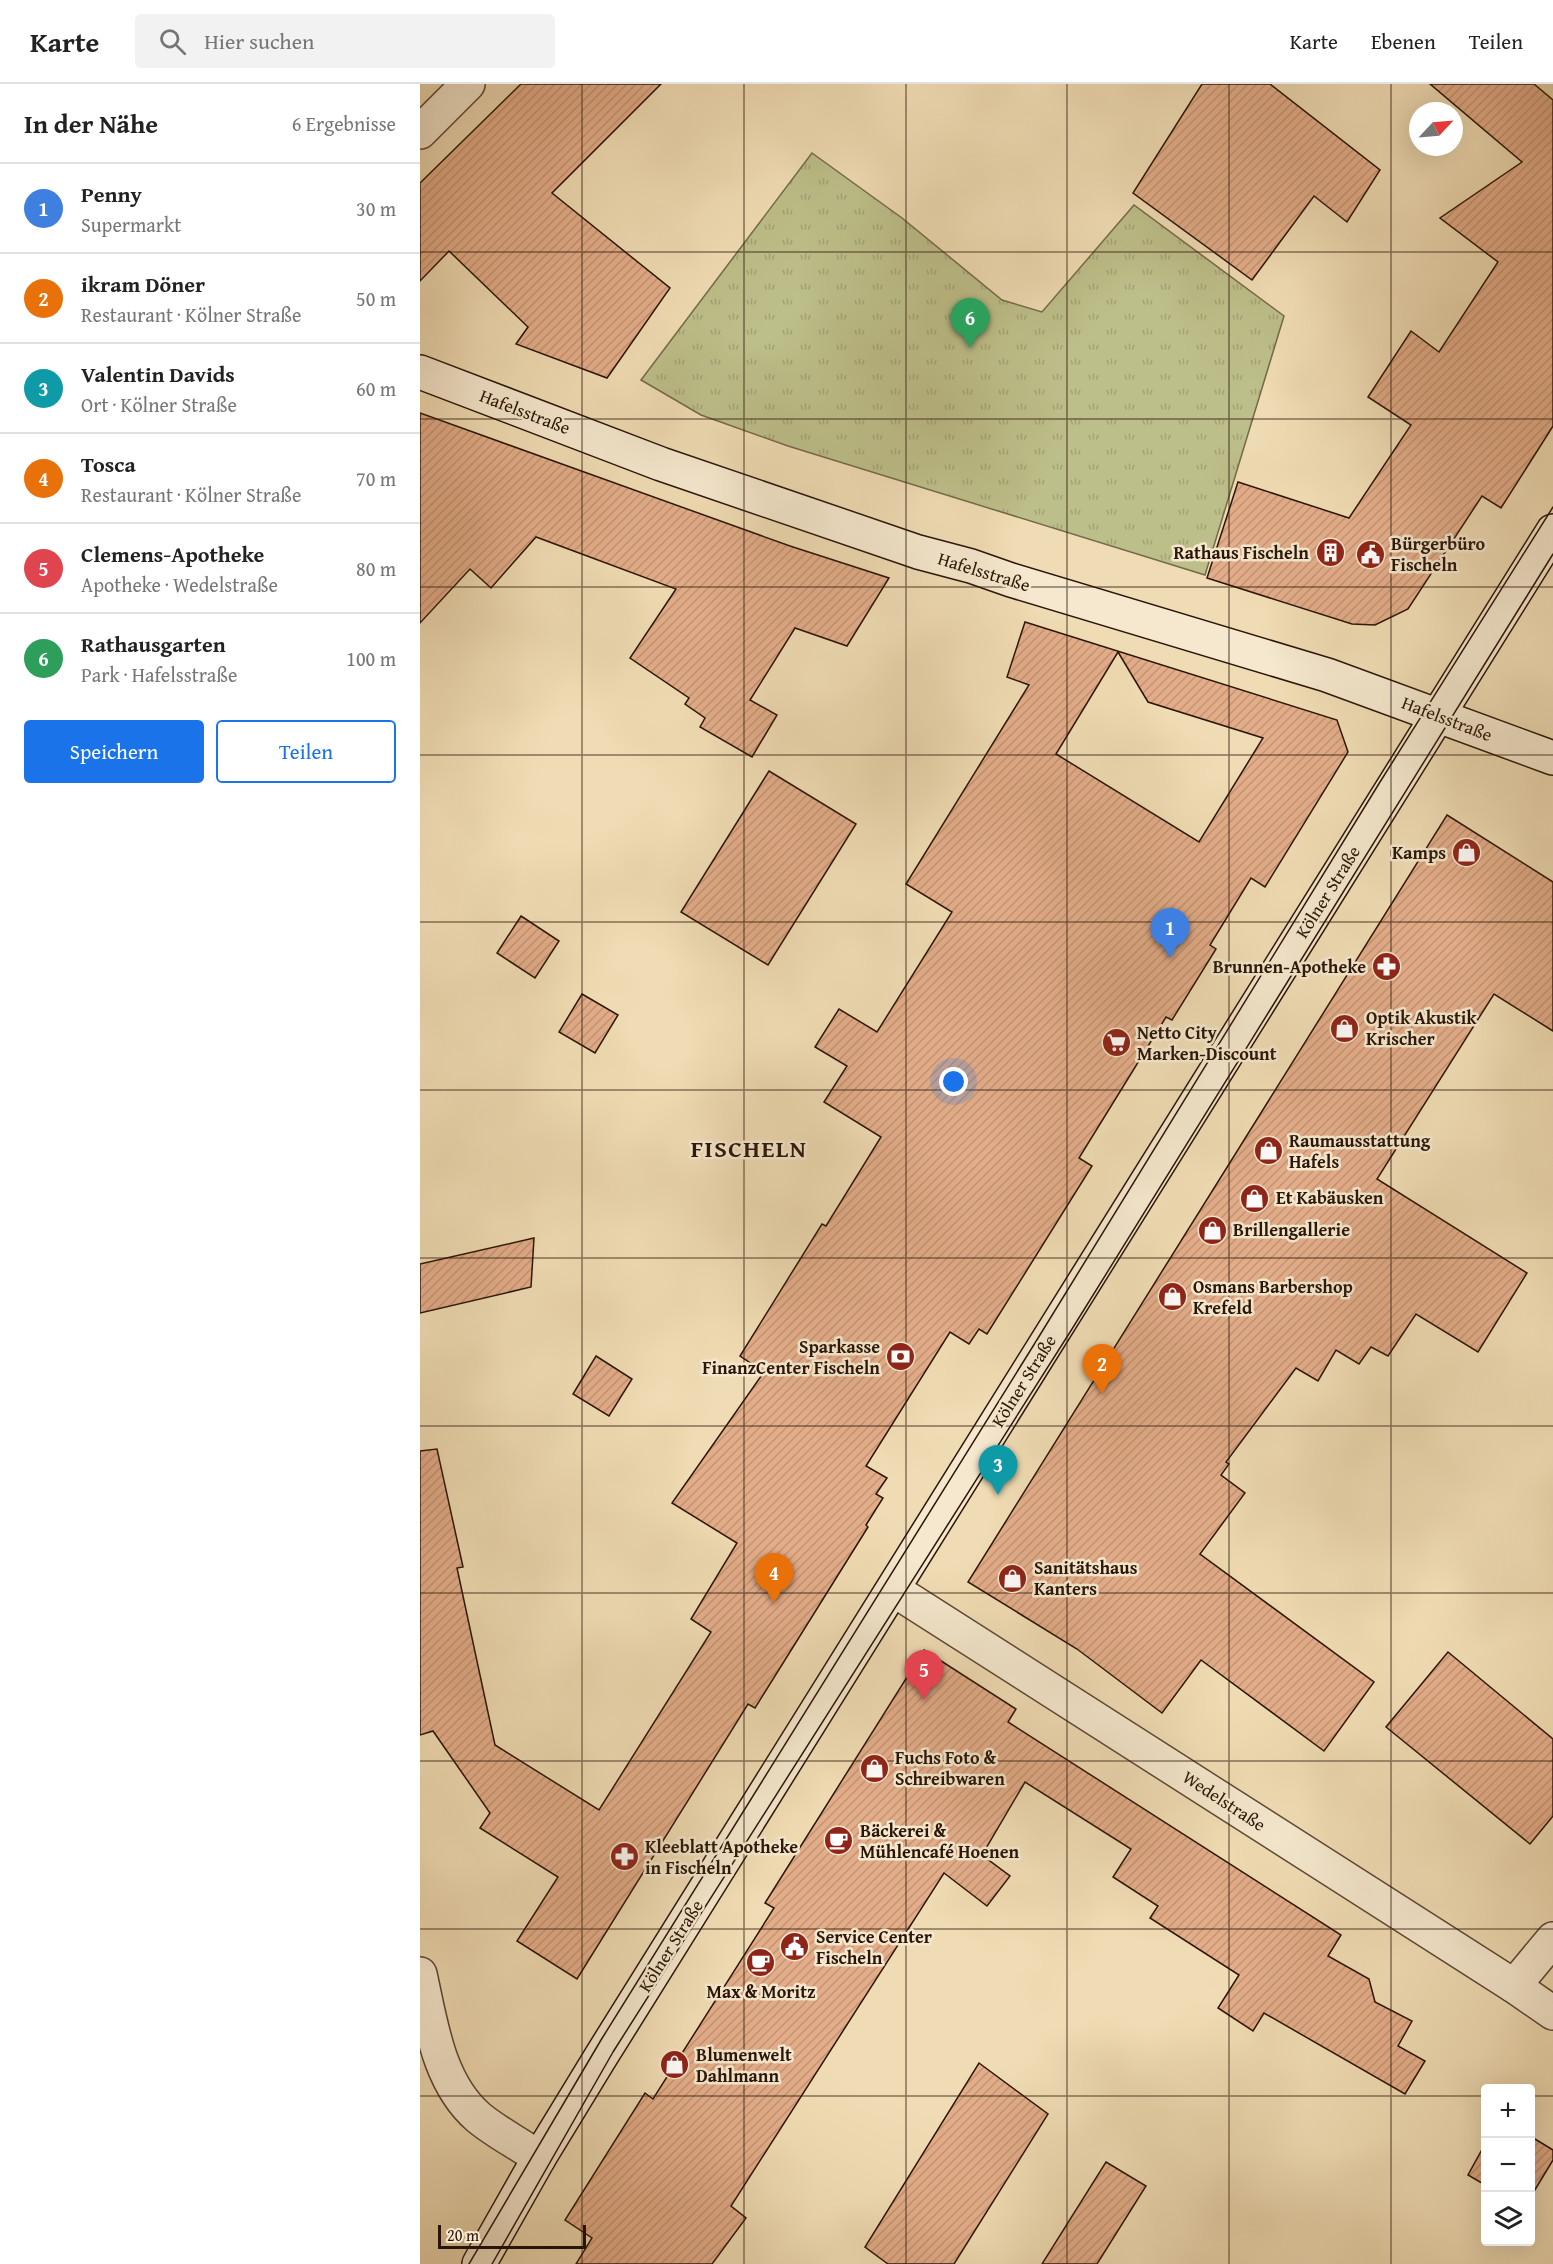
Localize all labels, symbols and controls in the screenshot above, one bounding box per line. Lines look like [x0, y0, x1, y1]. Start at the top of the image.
search box [135, 14, 555, 68]
text: Karte [30, 21, 99, 62]
icon: search [156, 25, 189, 58]
text: Hier suchen [204, 25, 314, 57]
text: Karte [1290, 26, 1338, 57]
text: Ebenen [1371, 26, 1436, 57]
text: Teilen [1469, 26, 1523, 57]
north arrow [1409, 102, 1463, 156]
text: In der Nähe [24, 104, 158, 143]
text: 6 Ergebnisse [292, 109, 396, 138]
text: Penny [81, 178, 142, 210]
text: 1 [38, 194, 49, 223]
text: 30 m [356, 194, 396, 223]
text: Supermarkt [81, 210, 181, 239]
text: ikram Döner [81, 268, 205, 300]
text: 2 [38, 284, 49, 313]
text: 50 m [356, 284, 396, 313]
pin: 6 [950, 298, 990, 348]
text: Restaurant · Kölner Straße [81, 300, 301, 329]
text: Valentin Davids [81, 358, 235, 390]
text: 3 [38, 374, 49, 403]
text: 60 m [356, 374, 396, 403]
street label: Hafelsstraße [476, 382, 574, 441]
text: Ort · Kölner Straße [81, 390, 237, 419]
text: Tosca [81, 448, 136, 480]
text: 4 [38, 464, 49, 493]
text: 70 m [356, 464, 396, 493]
text: Restaurant · Kölner Straße [81, 480, 301, 509]
place label: Bürgerbüro Fischeln [1391, 530, 1485, 578]
building icon: Rathaus Fischeln [1314, 537, 1346, 569]
text: Clemens-Apotheke [81, 538, 264, 570]
public building icon: Bürgerbüro Fischeln [1354, 538, 1386, 570]
place label: Rathaus Fischeln [1174, 539, 1309, 566]
street label: Hafelsstraße [935, 545, 1034, 598]
text: 5 [38, 554, 49, 583]
text: 80 m [356, 554, 396, 583]
text: Apotheke · Wedelstraße [81, 570, 278, 599]
text: Rathausgarten [81, 628, 226, 660]
text: 6 [38, 644, 49, 673]
text: 100 m [346, 644, 396, 673]
text: Park · Hafelsstraße [81, 660, 237, 689]
street label: Hafelsstraße [1398, 689, 1496, 748]
button: Speichern [24, 720, 204, 783]
button: Teilen [216, 720, 396, 783]
shop icon: Kamps [1451, 837, 1483, 869]
place label: Kamps [1392, 839, 1446, 866]
street label: Kölner Straße [1288, 840, 1367, 943]
pin: 1 [1150, 908, 1190, 958]
pharmacy icon: Brunnen-Apotheke [1371, 951, 1403, 983]
place label: Brunnen-Apotheke [1213, 953, 1366, 980]
place label: Optik Akustik Krischer [1366, 1004, 1477, 1052]
shop icon: Optik Akustik Krischer [1329, 1012, 1361, 1044]
place label: Netto City Marken-Discount [1137, 1019, 1277, 1067]
supermarket icon: Netto City Marken-Discount [1100, 1027, 1132, 1059]
your location [939, 1067, 968, 1096]
place label: Raumausstattung Hafels [1289, 1127, 1431, 1175]
district label: FISCHELN [691, 1131, 807, 1166]
shop icon: Raumausstattung Hafels [1252, 1135, 1284, 1167]
shop icon: Et Kabäusken [1239, 1182, 1271, 1214]
place label: Et Kabäusken [1276, 1184, 1384, 1211]
shop icon: Brillengallerie [1196, 1214, 1228, 1246]
place label: Brillengallerie [1233, 1216, 1350, 1243]
place label: Osmans Barbershop Krefeld [1193, 1273, 1353, 1321]
shop icon: Osmans Barbershop Krefeld [1156, 1281, 1188, 1313]
street label: Kölner Straße [984, 1329, 1063, 1432]
place label: Sparkasse FinanzCenter Fischeln [702, 1333, 880, 1381]
bank icon: Sparkasse FinanzCenter Fischeln [885, 1341, 917, 1373]
pin: 2 [1082, 1344, 1122, 1394]
pin: 3 [978, 1446, 1018, 1495]
pin: 4 [754, 1554, 794, 1603]
place label: Sanitätshaus Kanters [1034, 1554, 1138, 1602]
shop icon: Sanitätshaus Kanters [997, 1562, 1029, 1594]
pin: 5 [904, 1650, 944, 1700]
place label: Fuchs Foto & Schreibwaren [895, 1744, 1005, 1792]
shop icon: Fuchs Foto & Schreibwaren [858, 1752, 890, 1784]
street label: Wedelstraße [1177, 1764, 1271, 1838]
place label: Bäckerei & Mühlencafé Hoenen [860, 1817, 1019, 1865]
cafe icon: Bäckerei & Mühlencafé Hoenen [823, 1825, 855, 1857]
place label: Kleeblatt Apotheke in Fischeln [645, 1833, 798, 1881]
pharmacy icon: Kleeblatt Apotheke in Fischeln [608, 1841, 640, 1873]
street label: Kölner Straße [631, 1894, 710, 1997]
place label: Service Center Fischeln [816, 1923, 933, 1971]
public building icon: Service Center Fischeln [779, 1931, 811, 1963]
cafe icon: Max & Moritz [745, 1947, 777, 1979]
place label: Max & Moritz [706, 1978, 816, 2005]
place label: Blumenwelt Dahlmann [696, 2041, 792, 2089]
shop icon: Blumenwelt Dahlmann [659, 2049, 691, 2081]
map controls [1481, 2084, 1535, 2246]
button: + [1481, 2084, 1535, 2138]
button: − [1481, 2138, 1535, 2192]
button: layers [1481, 2192, 1535, 2246]
scale bar [438, 2222, 586, 2250]
text: 20 m [447, 2223, 479, 2247]

